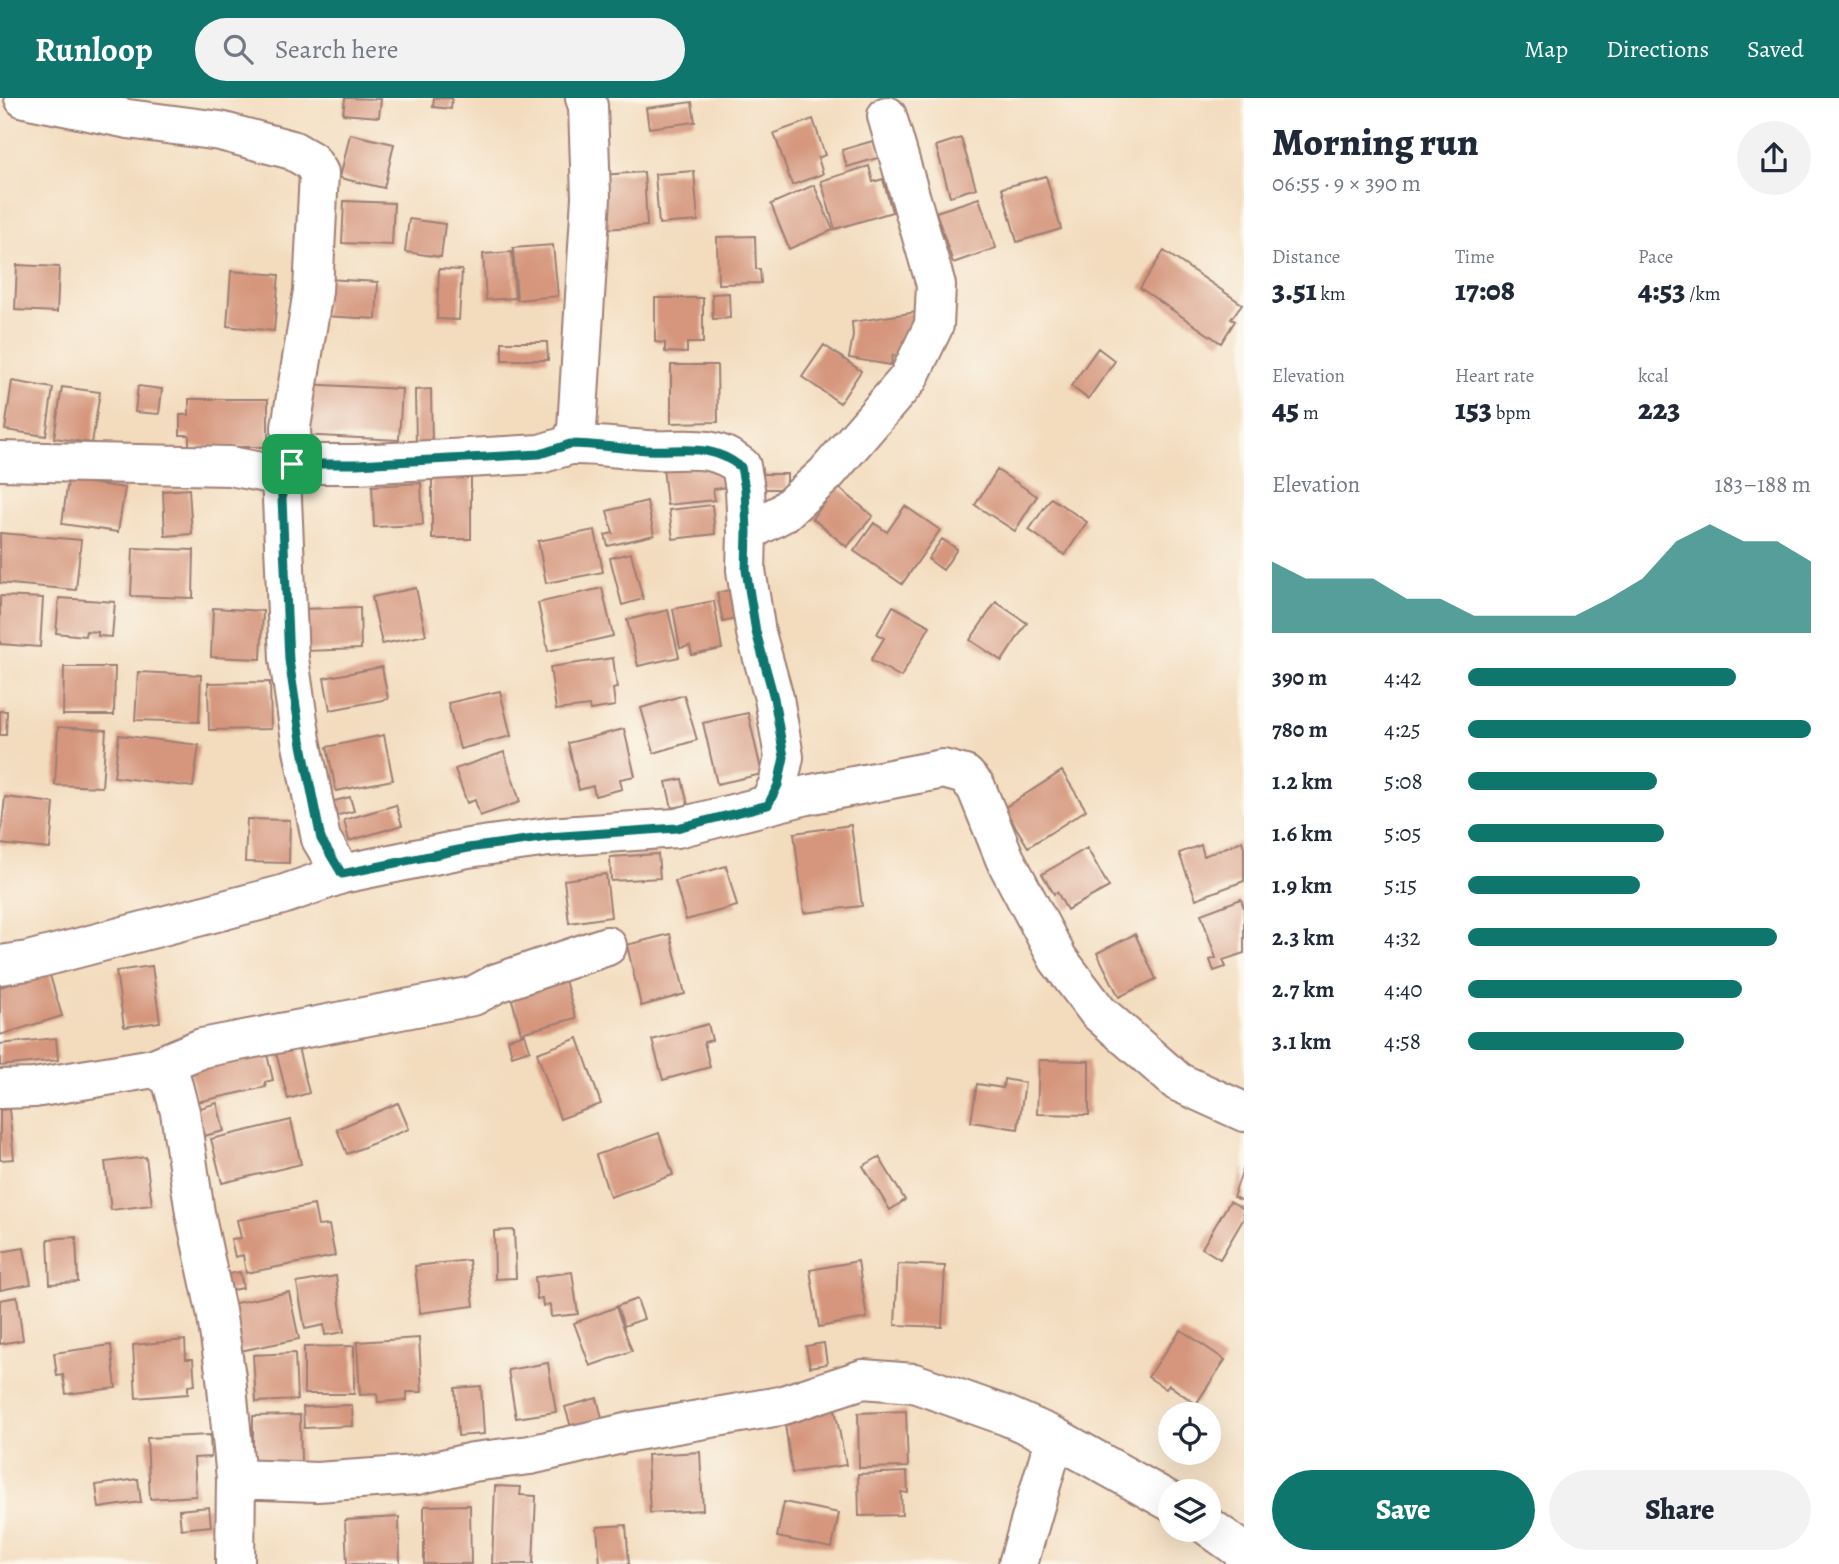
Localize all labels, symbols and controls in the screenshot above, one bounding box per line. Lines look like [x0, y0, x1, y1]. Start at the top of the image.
search box [195, 18, 685, 81]
text: Runloop [35, 27, 153, 72]
icon: search [219, 30, 257, 68]
text: Search here [275, 32, 398, 67]
text: Map [1524, 33, 1568, 65]
text: Directions [1606, 33, 1709, 65]
text: Saved [1747, 33, 1804, 65]
text: Morning run [1272, 116, 1479, 168]
button: share [1737, 121, 1811, 195]
text: 06:55 · 9 × 390 m [1272, 168, 1421, 199]
text: Distance [1272, 244, 1340, 270]
text: Time [1455, 244, 1494, 270]
text: Pace [1638, 244, 1673, 270]
text: 3.51 [1272, 270, 1317, 310]
text: 17:08 [1455, 270, 1515, 310]
text: 4:53 [1638, 270, 1685, 310]
text: km [1317, 281, 1346, 307]
text: /km [1685, 281, 1721, 307]
text: Elevation [1272, 363, 1345, 389]
text: Heart rate [1455, 363, 1534, 389]
text: kcal [1638, 363, 1668, 389]
text: 45 [1272, 389, 1299, 429]
text: 153 [1455, 389, 1492, 429]
text: 223 [1638, 389, 1680, 429]
text: m [1299, 400, 1319, 426]
text: bpm [1492, 400, 1531, 426]
pin [262, 434, 322, 494]
icon: arrive [273, 445, 311, 483]
text: Elevation [1272, 469, 1360, 500]
text: 183–188 m [1715, 469, 1811, 500]
text: 390 m [1272, 662, 1327, 693]
text: 4:42 [1384, 662, 1421, 693]
text: 780 m [1272, 714, 1328, 745]
text: 4:25 [1384, 714, 1421, 745]
text: 1.2 km [1272, 766, 1333, 797]
text: 5:08 [1384, 766, 1423, 797]
text: 1.6 km [1272, 818, 1332, 849]
text: 5:05 [1384, 818, 1422, 849]
text: 1.9 km [1272, 870, 1332, 901]
text: 5:15 [1384, 870, 1417, 901]
text: 2.3 km [1272, 922, 1335, 953]
text: 4:32 [1384, 922, 1420, 953]
text: 2.7 km [1272, 974, 1334, 1005]
text: 4:40 [1384, 974, 1423, 1005]
text: 3.1 km [1272, 1026, 1332, 1057]
text: 4:58 [1384, 1026, 1421, 1057]
map controls [1158, 1402, 1221, 1542]
button: locate [1158, 1402, 1221, 1465]
button: Save [1272, 1470, 1535, 1550]
button: Share [1549, 1470, 1811, 1550]
button: layers [1158, 1479, 1221, 1542]

